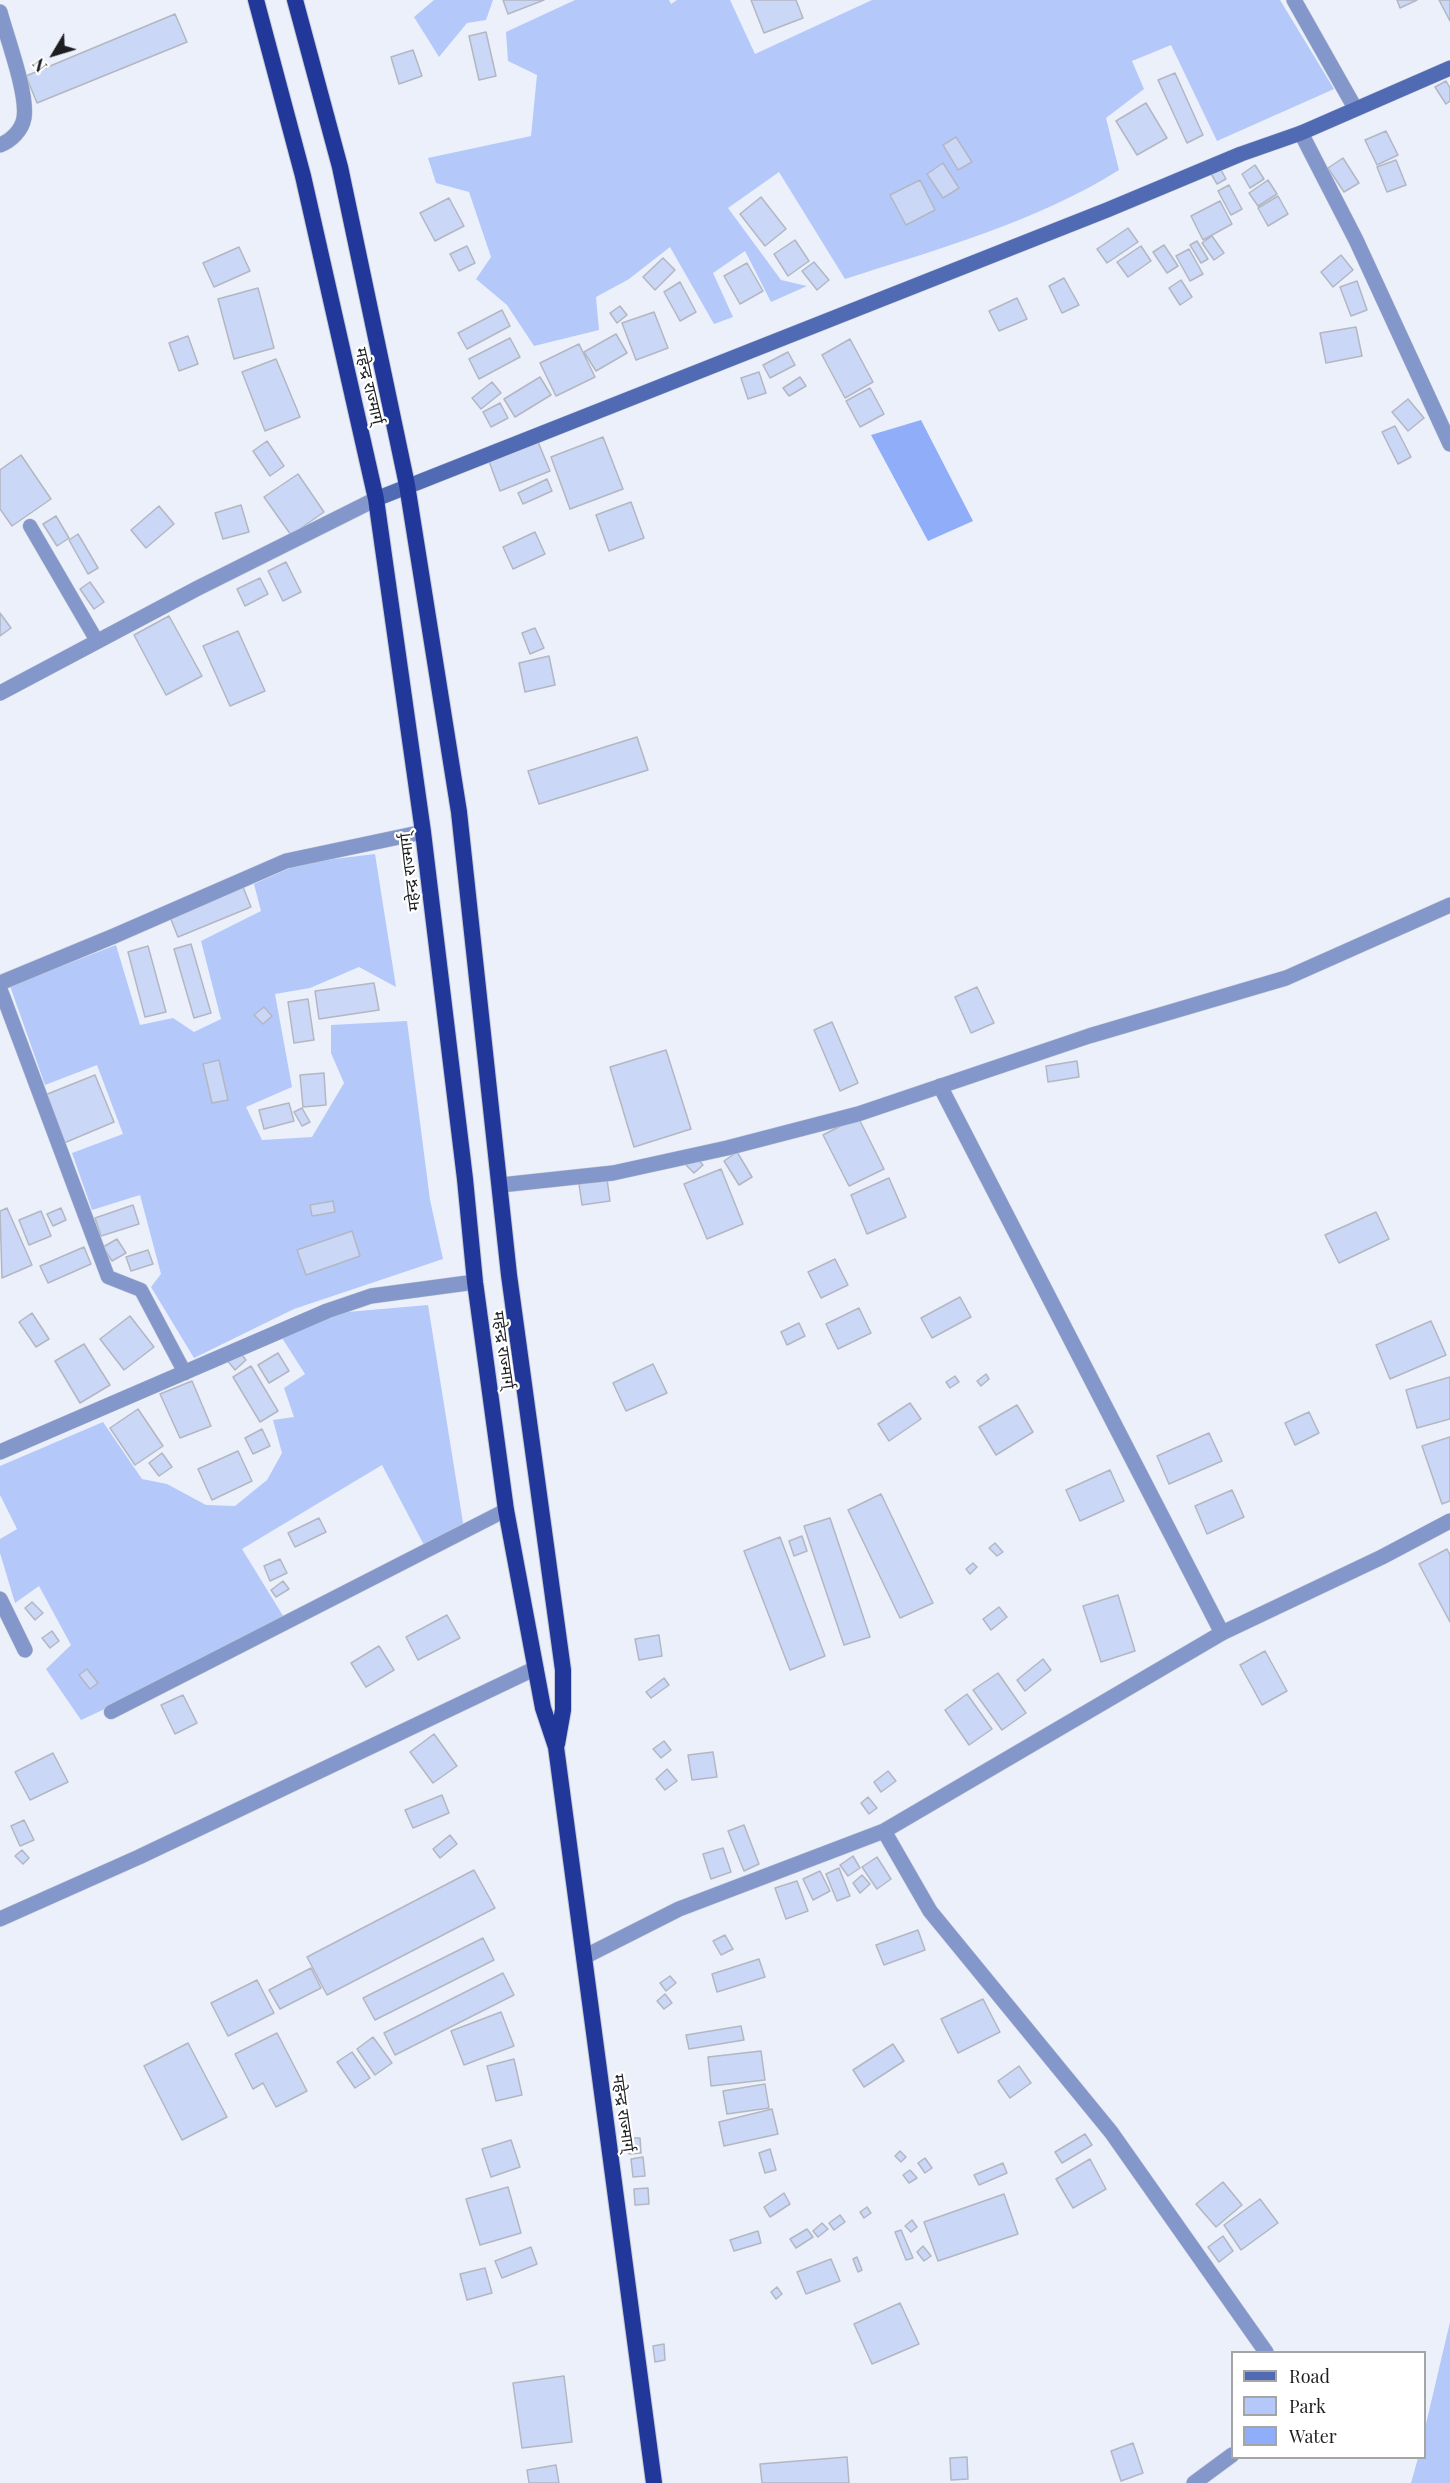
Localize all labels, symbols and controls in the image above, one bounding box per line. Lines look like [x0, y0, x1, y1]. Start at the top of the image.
north arrow [24, 24, 84, 84]
text: N [28, 54, 51, 76]
street label: महेन्द्र राज्मार्ग् [351, 346, 387, 426]
street label: महेन्द्र राज्मार्ग् [396, 832, 424, 912]
street label: महेन्द्र राज्मार्ग् [488, 1310, 518, 1390]
street label: महेन्द्र राज्मार्ग् [608, 2073, 638, 2153]
legend [1231, 2351, 1426, 2459]
text: Road [1289, 2364, 1330, 2388]
text: Park [1289, 2394, 1326, 2418]
text: Water [1289, 2424, 1337, 2448]

